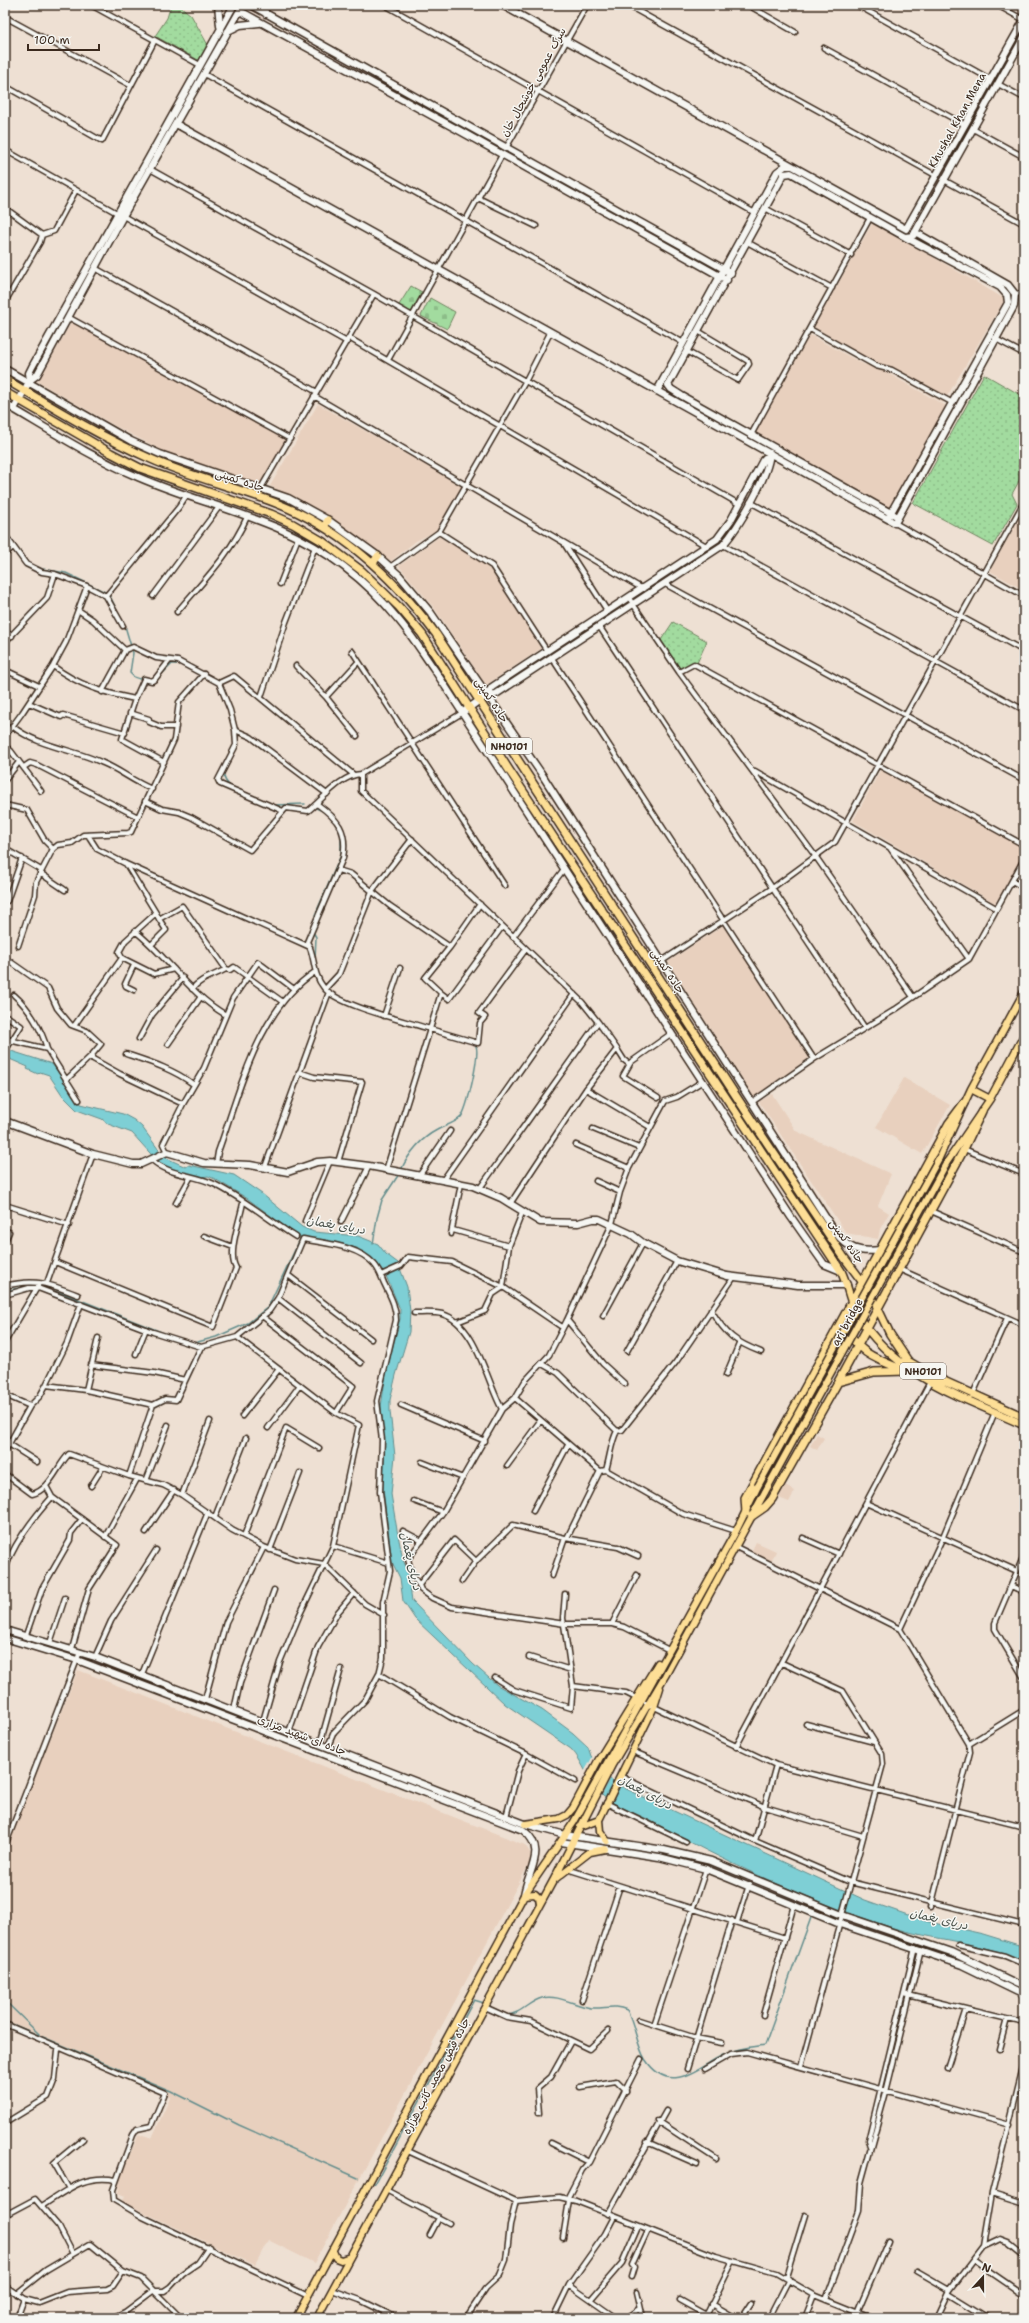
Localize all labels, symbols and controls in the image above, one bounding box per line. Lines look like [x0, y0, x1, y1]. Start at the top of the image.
street label: سرک عمومی خوشحال خان [497, 25, 570, 139]
scale bar [28, 26, 99, 52]
text: 100 m [34, 32, 70, 48]
street label: Khushal Khan Mena [925, 70, 990, 171]
street label: جاده کمپنی [213, 465, 266, 495]
street label: جاده کمپنی [471, 675, 512, 726]
road number: NH0101 [486, 738, 532, 754]
street label: جاده کمپنی [647, 946, 688, 997]
water label: دریای پغمان [305, 1212, 367, 1238]
street label: جاده کمپنی [826, 1216, 867, 1266]
street label: ari bridge [828, 1296, 867, 1349]
road number: NH0101 [900, 1363, 946, 1379]
water label: دریای پغمان [397, 1530, 426, 1592]
street label: جاده ای شهید مزاری [255, 1712, 348, 1759]
water label: دریای پغمان [615, 1771, 675, 1813]
water label: دریای پغمان [908, 1905, 970, 1934]
street label: جاده فیض محمد کاتب هزاره [399, 2015, 474, 2137]
north arrow [963, 2257, 1003, 2297]
text: N [980, 2260, 993, 2277]

